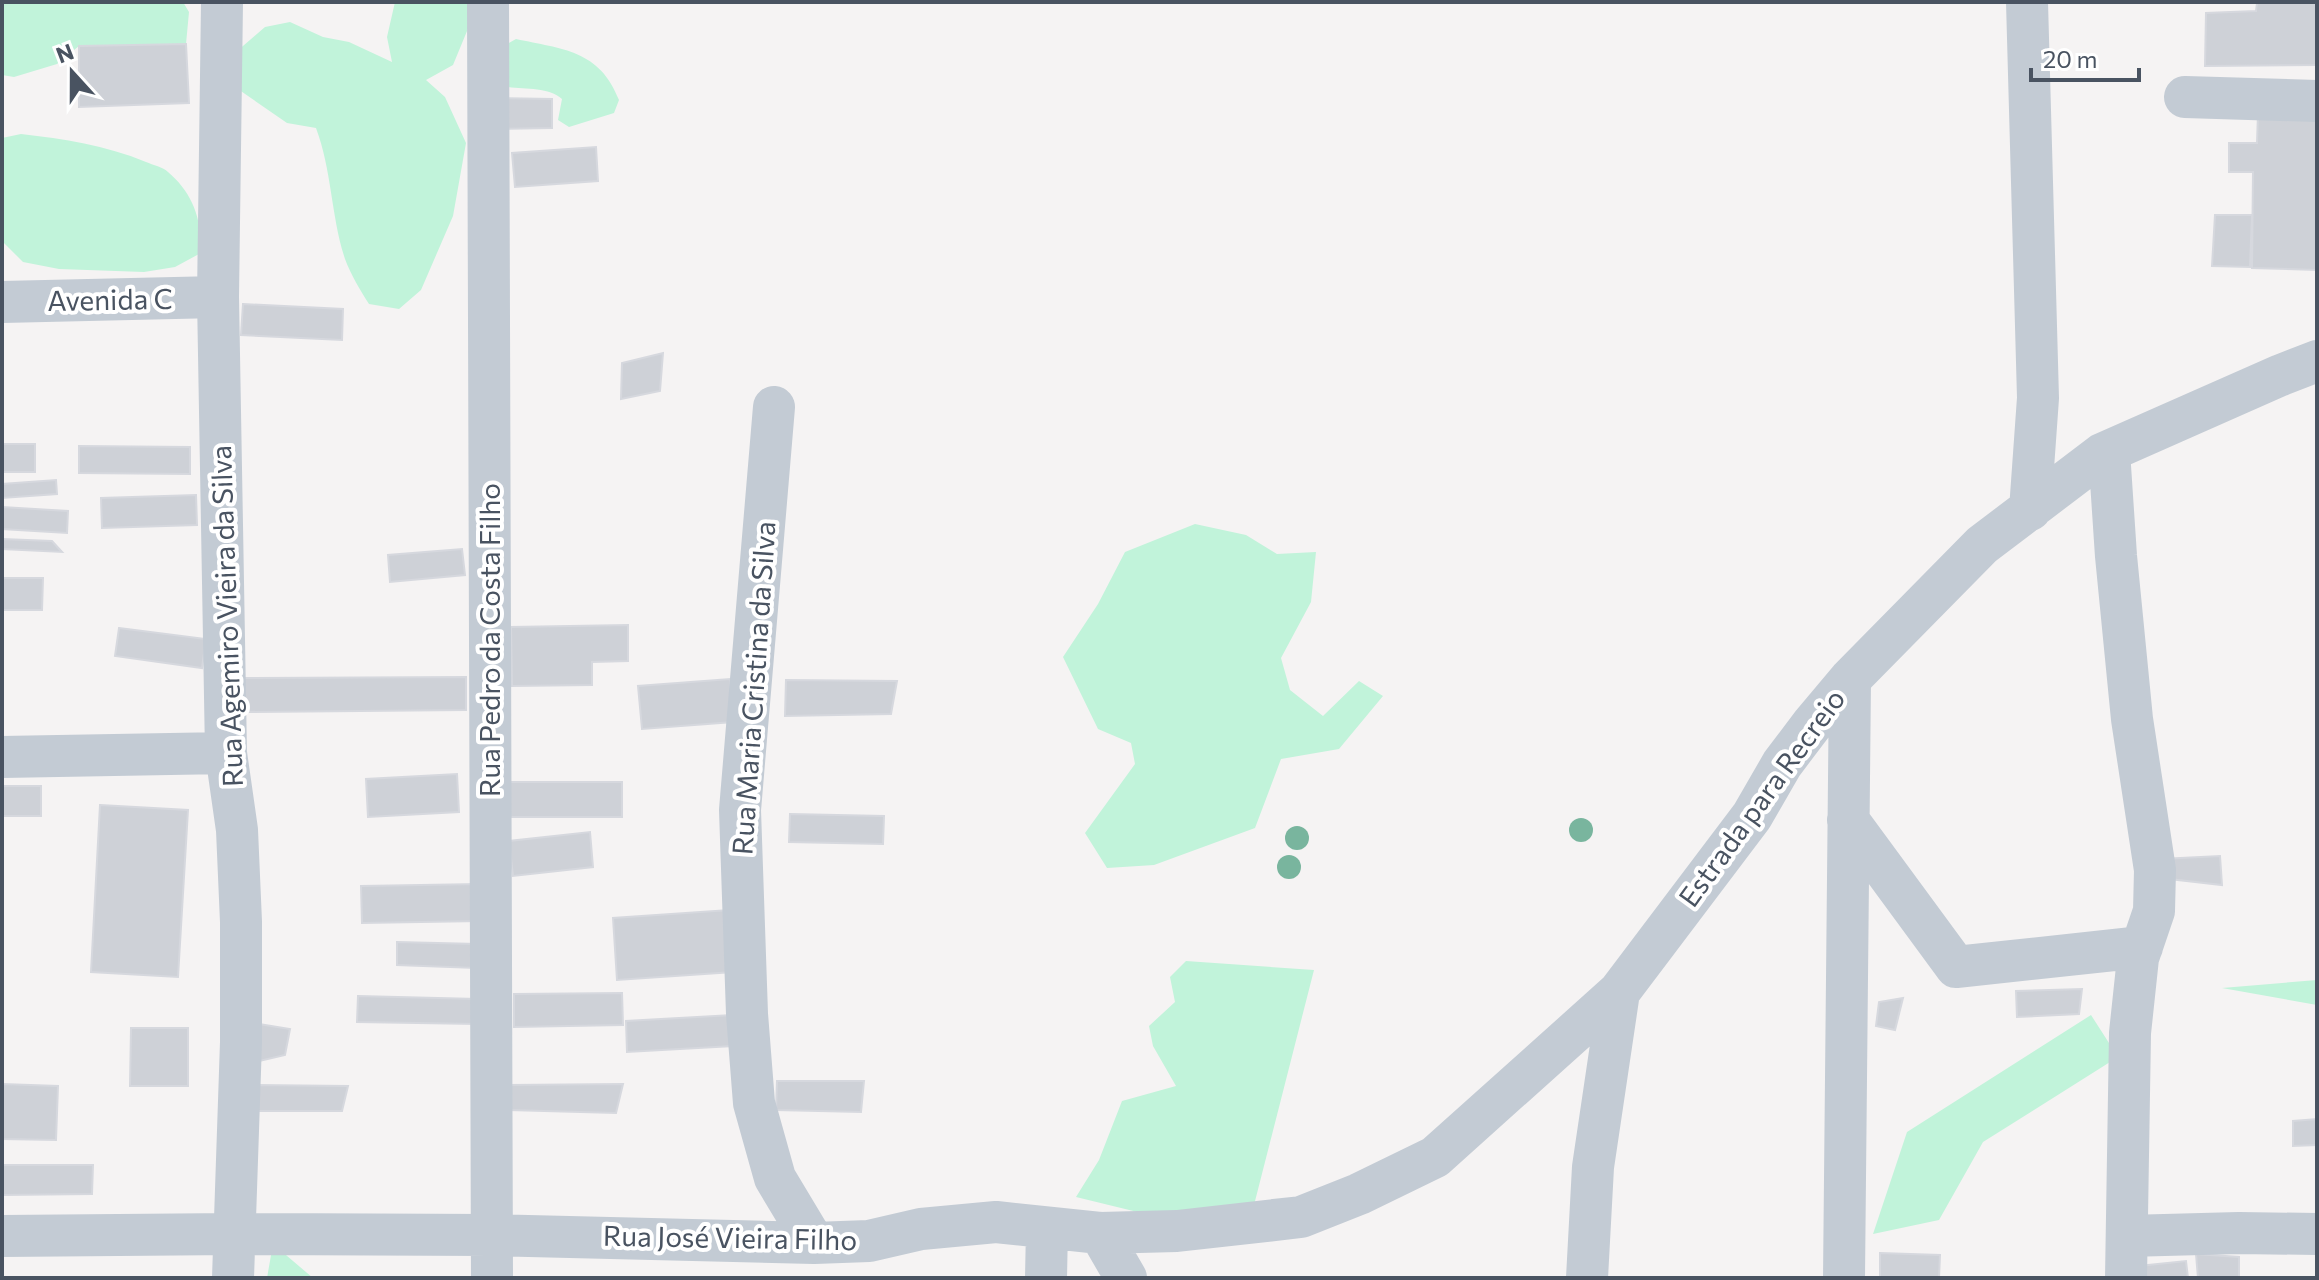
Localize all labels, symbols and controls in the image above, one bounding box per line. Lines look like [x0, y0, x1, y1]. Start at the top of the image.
north arrow [32, 32, 112, 112]
scale bar [2031, 32, 2139, 82]
text: N [52, 37, 77, 68]
text: 20 m [2043, 44, 2097, 73]
street label: Avenida C [47, 281, 173, 317]
street label: Rua Agemiro Vieira da Silva [203, 445, 249, 788]
street label: Rua Pedro da Costa Filho [472, 483, 506, 797]
street label: Rua Maria Cristina da Silva [724, 520, 782, 856]
street label: Estrada para Recreio [1671, 682, 1851, 913]
street label: Rua José Vieira Filho [603, 1218, 857, 1256]

